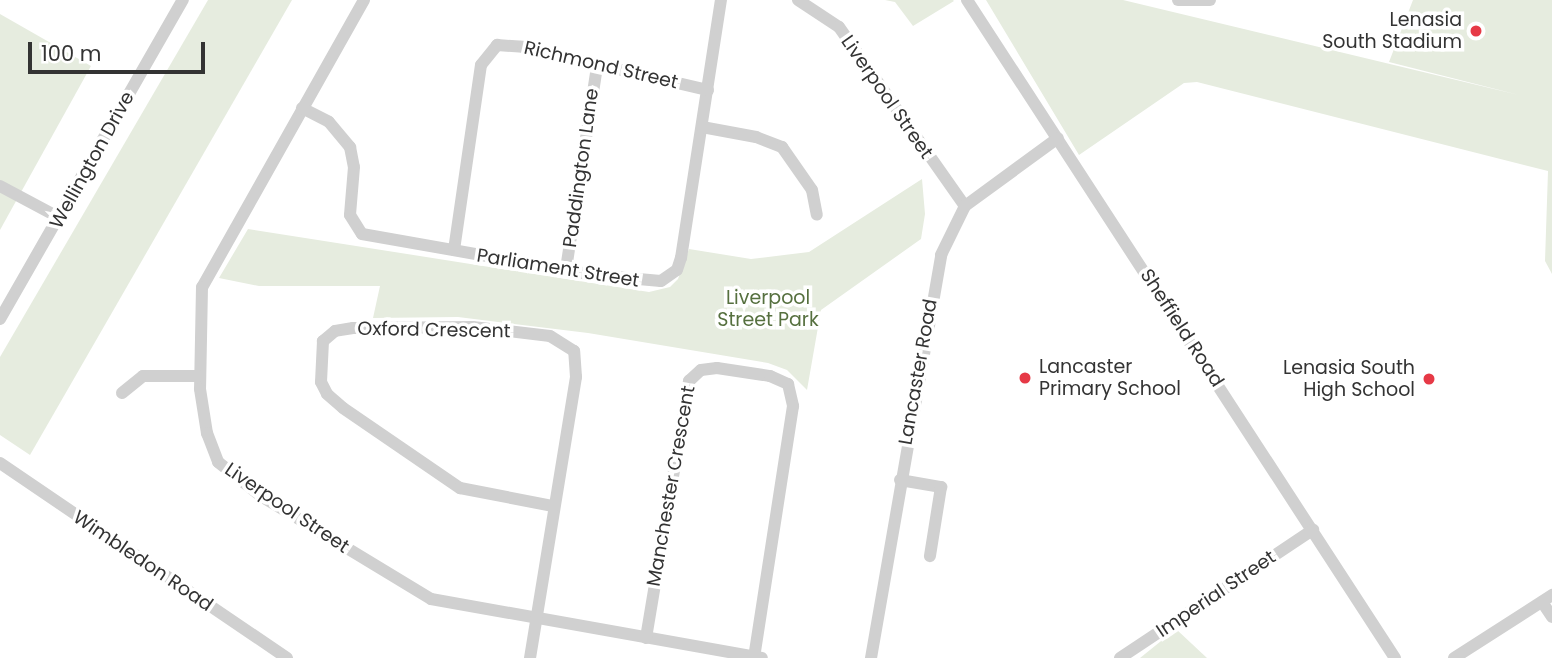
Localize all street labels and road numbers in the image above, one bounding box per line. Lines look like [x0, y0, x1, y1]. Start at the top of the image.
street label: Liverpool Street [836, 31, 938, 163]
street label: Richmond Street [522, 36, 680, 94]
street label: Wellington Drive [45, 87, 139, 233]
street label: Paddington Lane [559, 87, 603, 249]
street label: Parliament Street [475, 244, 641, 292]
street label: Sheffield Road [1135, 265, 1229, 391]
street label: Lancaster Road [894, 297, 942, 447]
street label: Oxford Crescent [357, 317, 511, 343]
street label: Manchester Crescent [642, 384, 700, 588]
street label: Liverpool Street [221, 458, 353, 558]
street label: Wimbledon Road [69, 506, 217, 616]
street label: Imperial Street [1152, 546, 1280, 642]

